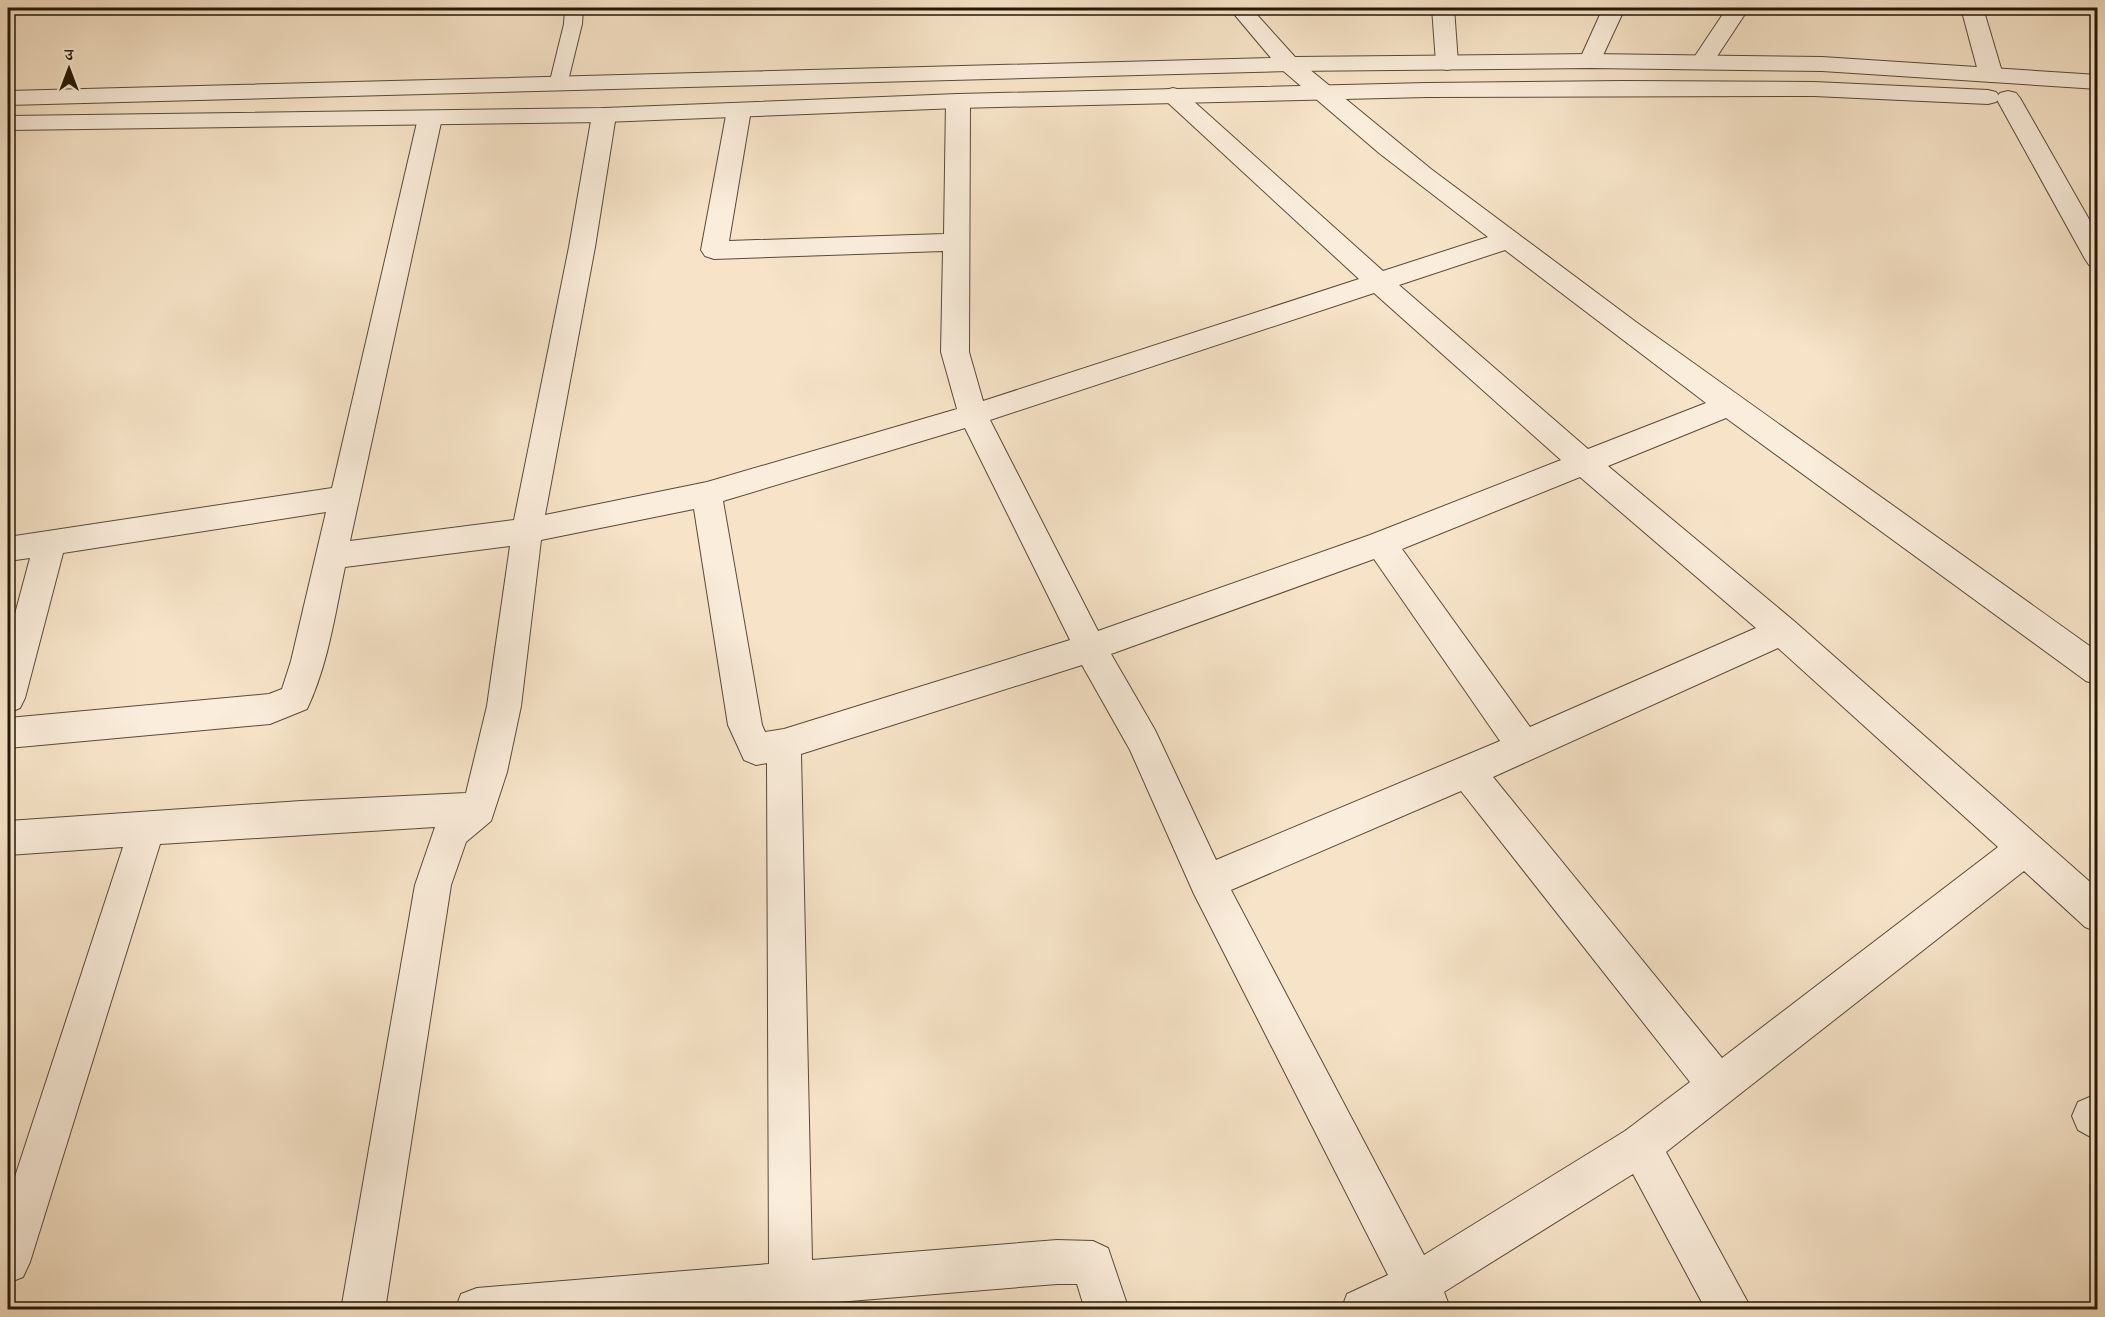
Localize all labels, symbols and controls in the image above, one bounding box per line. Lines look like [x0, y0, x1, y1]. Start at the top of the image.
north arrow [39, 39, 99, 99]
text: उ [64, 42, 75, 66]

